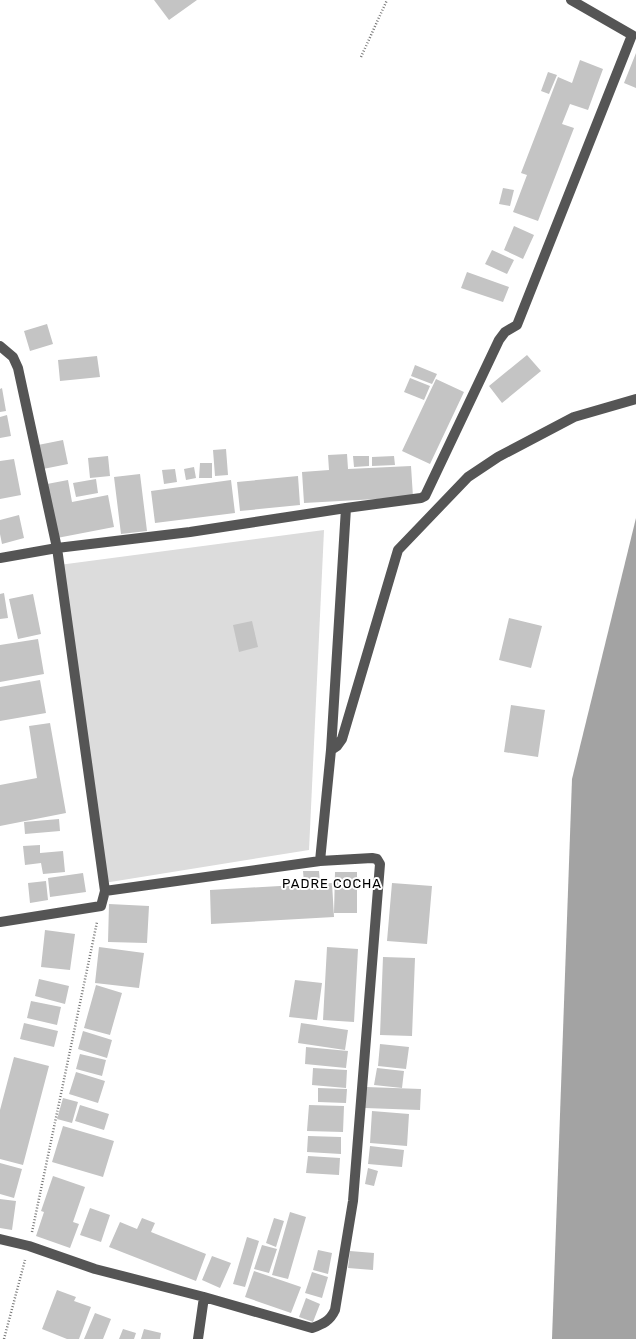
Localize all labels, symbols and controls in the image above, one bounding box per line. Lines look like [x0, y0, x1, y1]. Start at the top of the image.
district label: PADRE COCHA [282, 876, 382, 891]

